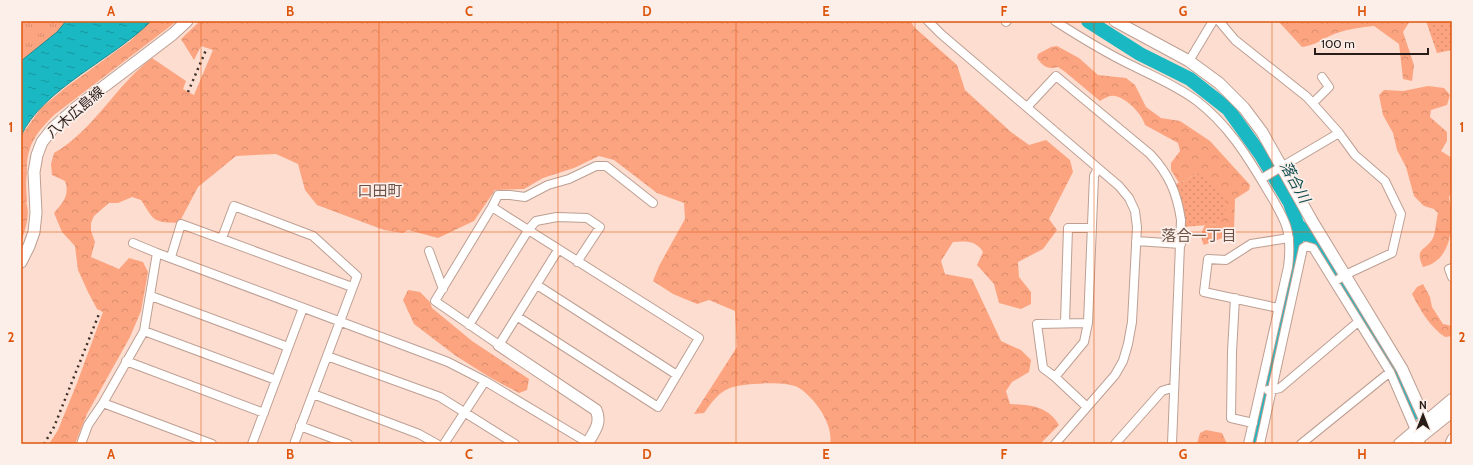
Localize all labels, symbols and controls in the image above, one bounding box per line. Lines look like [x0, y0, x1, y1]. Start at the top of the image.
text: A [107, 3, 116, 19]
text: B [286, 3, 294, 19]
text: C [465, 3, 473, 19]
text: D [642, 3, 652, 19]
text: E [822, 3, 830, 19]
text: F [1001, 3, 1008, 19]
text: G [1179, 3, 1188, 19]
text: H [1357, 3, 1367, 19]
scale bar [1315, 30, 1428, 56]
text: 100 m [1321, 36, 1355, 51]
street label: 八木広島線 [43, 82, 107, 142]
text: 1 [9, 119, 13, 135]
text: 1 [1460, 119, 1464, 135]
water label: 落合川 [1276, 158, 1315, 208]
district label: 口田町 [357, 182, 403, 200]
district label: 落合一丁目 [1161, 227, 1237, 245]
text: 2 [8, 329, 15, 345]
text: 2 [1459, 329, 1466, 345]
north arrow [1403, 395, 1443, 435]
text: N [1419, 398, 1427, 412]
text: A [107, 446, 116, 462]
text: B [286, 446, 294, 462]
text: C [465, 446, 473, 462]
text: D [642, 446, 652, 462]
text: E [822, 446, 830, 462]
text: F [1001, 446, 1008, 462]
text: G [1179, 446, 1188, 462]
text: H [1357, 446, 1367, 462]

